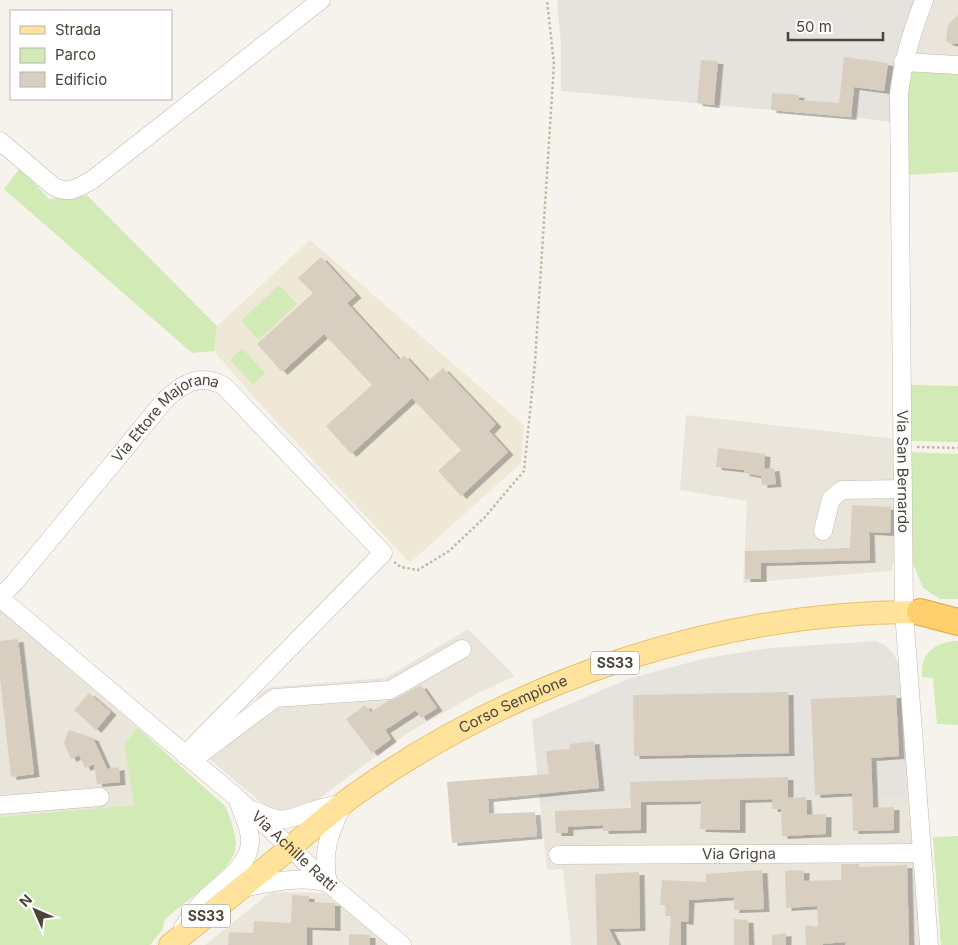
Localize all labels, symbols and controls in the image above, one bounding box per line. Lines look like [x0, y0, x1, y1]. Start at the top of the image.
legend [10, 10, 172, 100]
scale bar [788, 10, 883, 42]
text: 50 m [796, 17, 832, 36]
text: Strada [55, 20, 101, 39]
text: Parco [55, 45, 96, 64]
text: Edificio [55, 70, 107, 89]
street label: Via Ettore Majorana [108, 370, 222, 466]
street label: Via San Bernardo [893, 410, 913, 533]
road number: SS33 [591, 651, 639, 674]
street label: Corso Sempione [455, 671, 570, 737]
street label: Via Achille Ratti [248, 806, 341, 895]
street label: Via Grigna [702, 844, 776, 863]
north arrow [10, 885, 60, 935]
text: N [16, 891, 35, 910]
road number: SS33 [182, 904, 230, 928]

